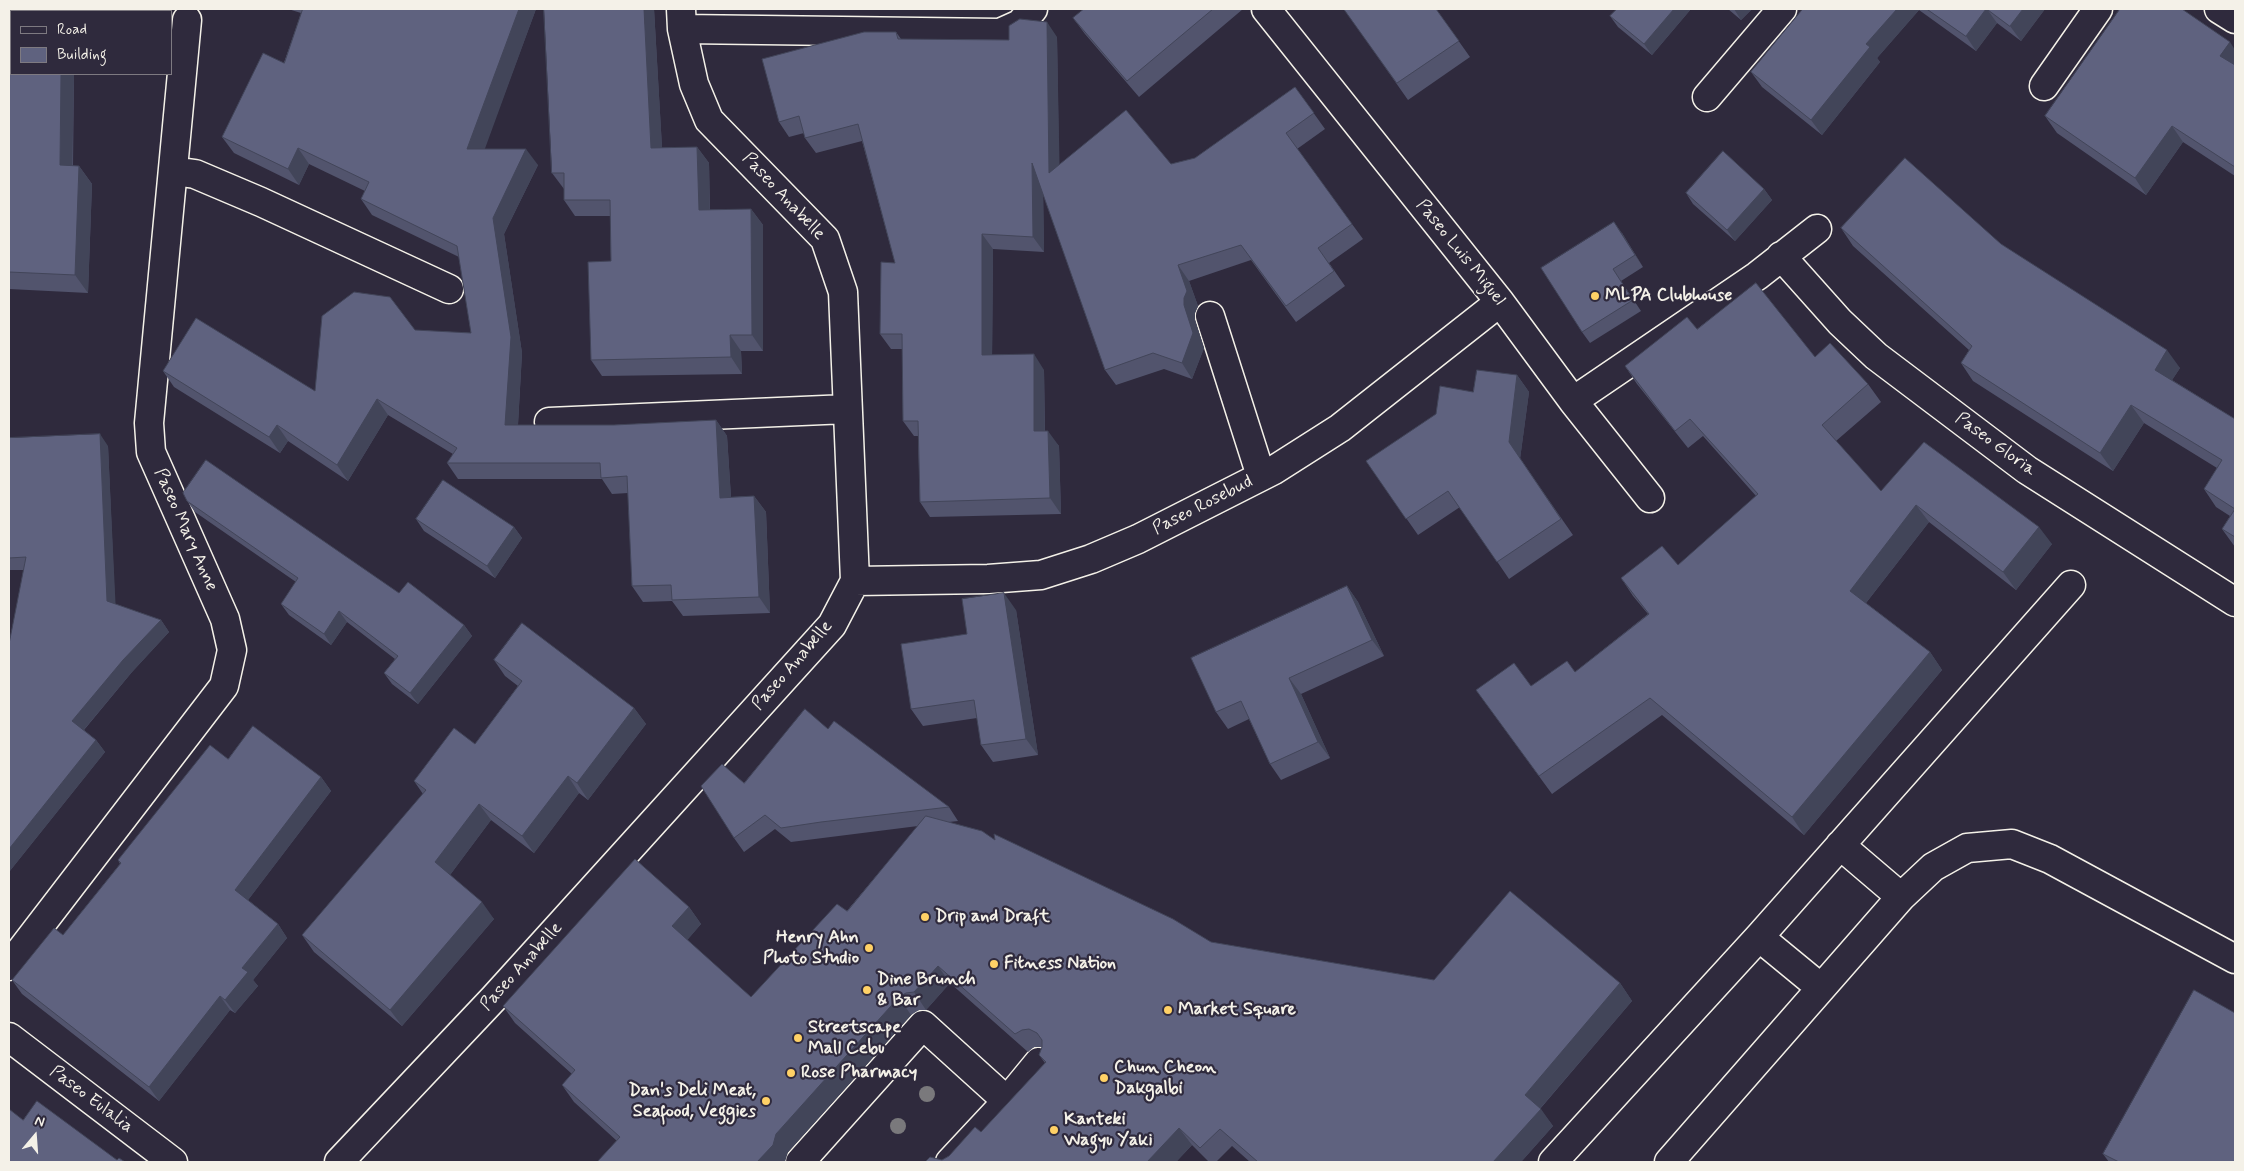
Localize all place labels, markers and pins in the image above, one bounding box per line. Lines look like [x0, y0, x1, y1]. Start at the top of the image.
place label: MLPA Clubhouse [1605, 285, 1732, 307]
marker: MLPA Clubhouse [1589, 290, 1601, 302]
place label: Drip and Draft [935, 906, 1050, 928]
marker: Drip and Draft [919, 911, 931, 923]
place label: Henry Ahn Photo Studio [763, 927, 859, 970]
marker: Henry Ahn Photo Studio [863, 942, 875, 954]
place label: Fitness Nation [1004, 953, 1116, 975]
marker: Fitness Nation [988, 958, 1000, 970]
place label: Dine Brunch & Bar [877, 969, 976, 1012]
marker: Dine Brunch & Bar [861, 984, 873, 996]
place label: Market Square [1178, 999, 1296, 1021]
marker: Market Square [1162, 1004, 1174, 1016]
place label: Streetscape Mall Cebu [808, 1017, 901, 1060]
marker: Streetscape Mall Cebu [792, 1032, 804, 1044]
place label: Chun Cheon Dakgalbi [1114, 1057, 1216, 1100]
place label: Rose Pharmacy [801, 1062, 917, 1084]
marker: Rose Pharmacy [785, 1067, 797, 1079]
marker: Chun Cheon Dakgalbi [1098, 1072, 1110, 1084]
place label: Dan's Deli Meat, Seafood, Veggies [628, 1080, 756, 1122]
marker: Dan's Deli Meat, Seafood, Veggies [760, 1095, 772, 1107]
place label: Kanteki Wagyu Yaki [1064, 1109, 1153, 1152]
marker: Kanteki Wagyu Yaki [1048, 1124, 1060, 1136]

